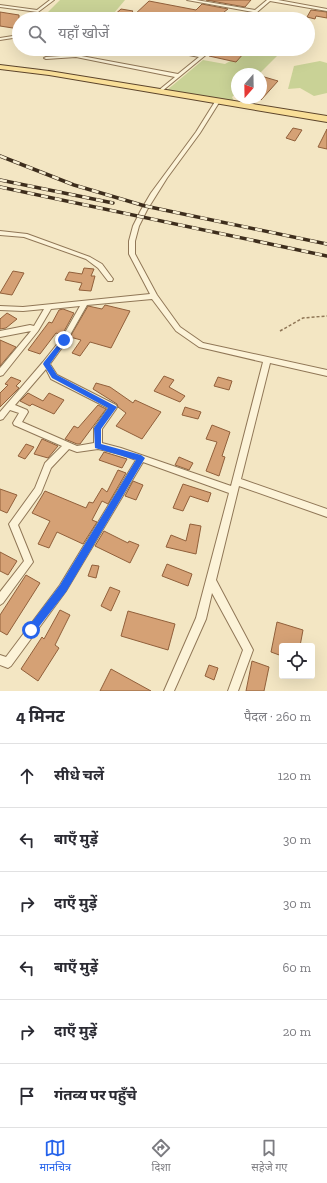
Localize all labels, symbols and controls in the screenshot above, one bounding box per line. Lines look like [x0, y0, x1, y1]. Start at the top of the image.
search box [12, 12, 315, 56]
icon: search [26, 23, 48, 45]
text: यहाँ खोजें [58, 24, 109, 42]
north arrow [231, 68, 267, 104]
route end [55, 331, 73, 349]
route start [22, 621, 40, 639]
map controls [279, 643, 315, 679]
button: locate [279, 643, 315, 679]
text: 4 मिनट [16, 706, 65, 726]
text: पैदल · 260 m [244, 709, 311, 724]
icon: ahead [16, 765, 38, 787]
text: सीधे चलें [54, 766, 104, 784]
text: 120 m [278, 768, 311, 783]
icon: left [16, 829, 38, 851]
text: बाएँ मुड़ें [54, 830, 98, 848]
text: 30 m [283, 832, 311, 847]
icon: right [16, 893, 38, 915]
text: दाएँ मुड़ें [54, 894, 97, 912]
text: 30 m [283, 896, 311, 911]
icon: left [16, 957, 38, 979]
text: बाएँ मुड़ें [54, 958, 98, 976]
text: 60 m [282, 960, 311, 975]
icon: right [16, 1021, 38, 1043]
text: दाएँ मुड़ें [54, 1022, 97, 1040]
text: 20 m [283, 1024, 311, 1039]
icon: arrive [16, 1085, 38, 1107]
text: गंतव्य पर पहुँचे [54, 1086, 137, 1104]
tab: मानचित्र [40, 1137, 71, 1175]
tab: दिशा [150, 1137, 172, 1175]
tab: सहेजे गए [251, 1137, 287, 1175]

